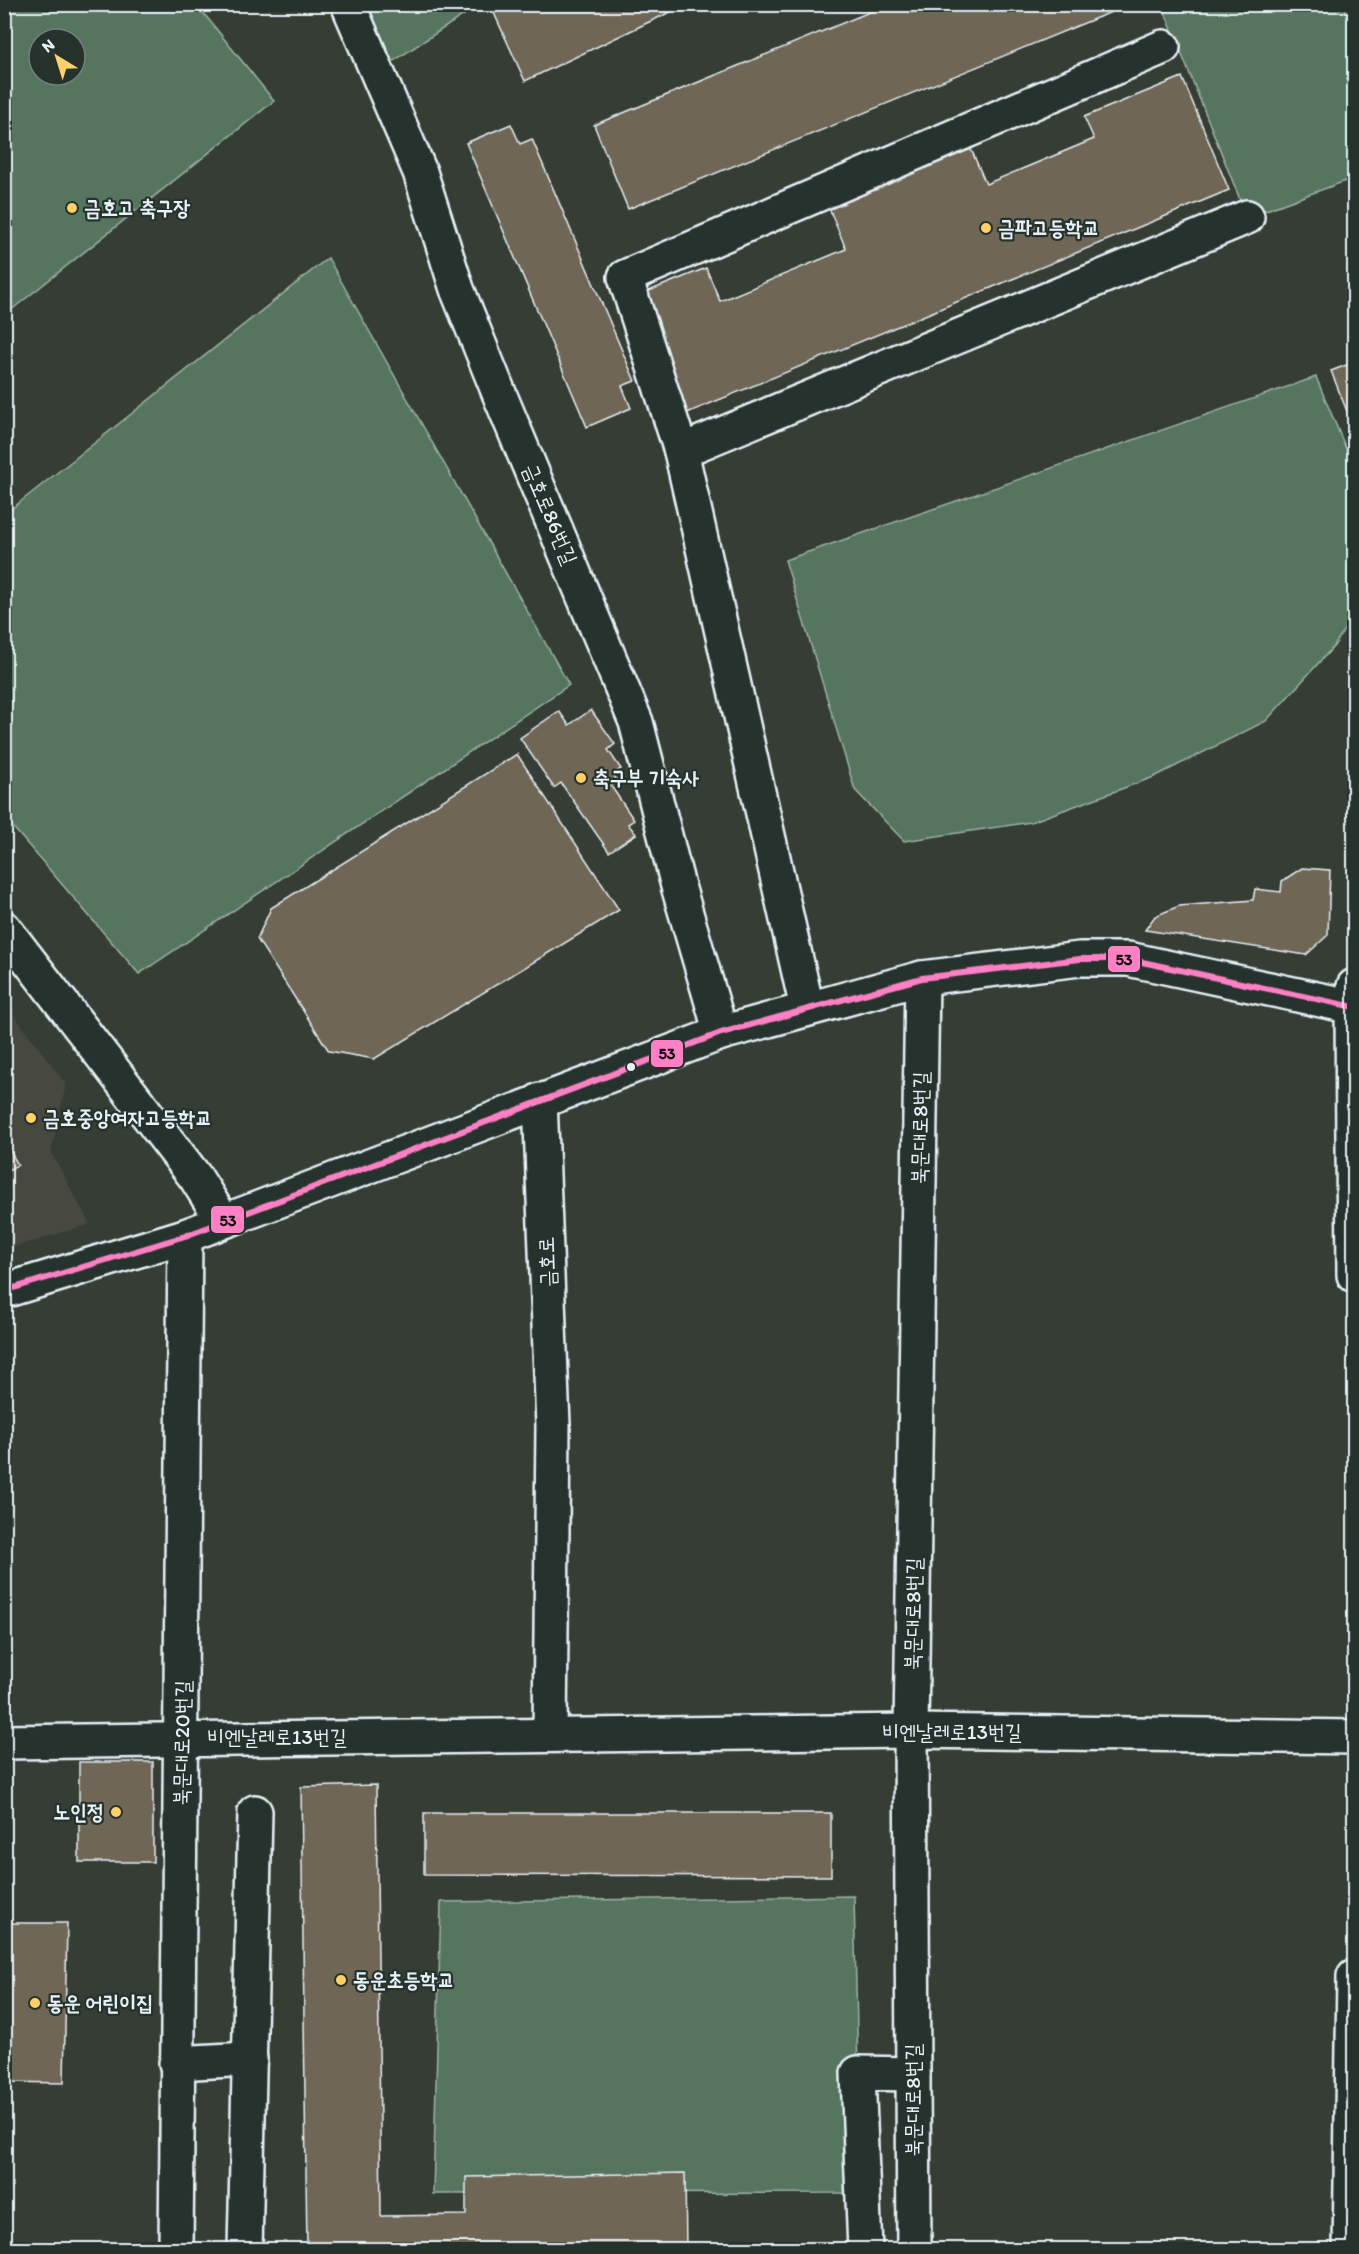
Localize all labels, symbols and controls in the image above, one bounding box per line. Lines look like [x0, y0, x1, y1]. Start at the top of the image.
north arrow [27, 27, 87, 87]
text: N [38, 35, 58, 56]
place label: 금호고 축구장 [84, 195, 190, 220]
marker: 금호고 축구장 [65, 201, 79, 215]
place label: 금파고등학교 [998, 215, 1099, 240]
marker: 금파고등학교 [979, 221, 993, 235]
street label: 금호로86번길 [518, 460, 583, 568]
place label: 축구부 기숙사 [593, 765, 699, 790]
marker: 축구부 기숙사 [574, 771, 588, 785]
line badge: 53 [1107, 945, 1141, 973]
text: 53 [1115, 950, 1133, 969]
line badge: 53 [650, 1039, 684, 1068]
text: 53 [658, 1044, 676, 1063]
unlabelled marker [625, 1061, 637, 1073]
street label: 북문대로8번길 [906, 1071, 933, 1185]
place label: 금호중앙여자고등학교 [43, 1105, 212, 1130]
marker: 금호중앙여자고등학교 [24, 1111, 38, 1125]
line badge: 53 [210, 1205, 245, 1234]
text: 53 [219, 1211, 237, 1230]
street label: 금호로 [533, 1236, 560, 1288]
street label: 북문대로8번길 [899, 1557, 926, 1671]
street label: 북문대로20번길 [168, 1680, 195, 1806]
street label: 비엔날레로13번길 [882, 1719, 1022, 1744]
street label: 비엔날레로13번길 [207, 1724, 347, 1749]
place label: 노인정 [53, 1799, 104, 1824]
marker: 노인정 [109, 1805, 123, 1819]
place label: 동운초등학교 [353, 1967, 454, 1992]
marker: 동운초등학교 [334, 1973, 348, 1987]
place label: 동운 어린이집 [47, 1990, 153, 2015]
marker: 동운 어린이집 [28, 1996, 42, 2010]
street label: 북문대로8번길 [900, 2043, 925, 2156]

